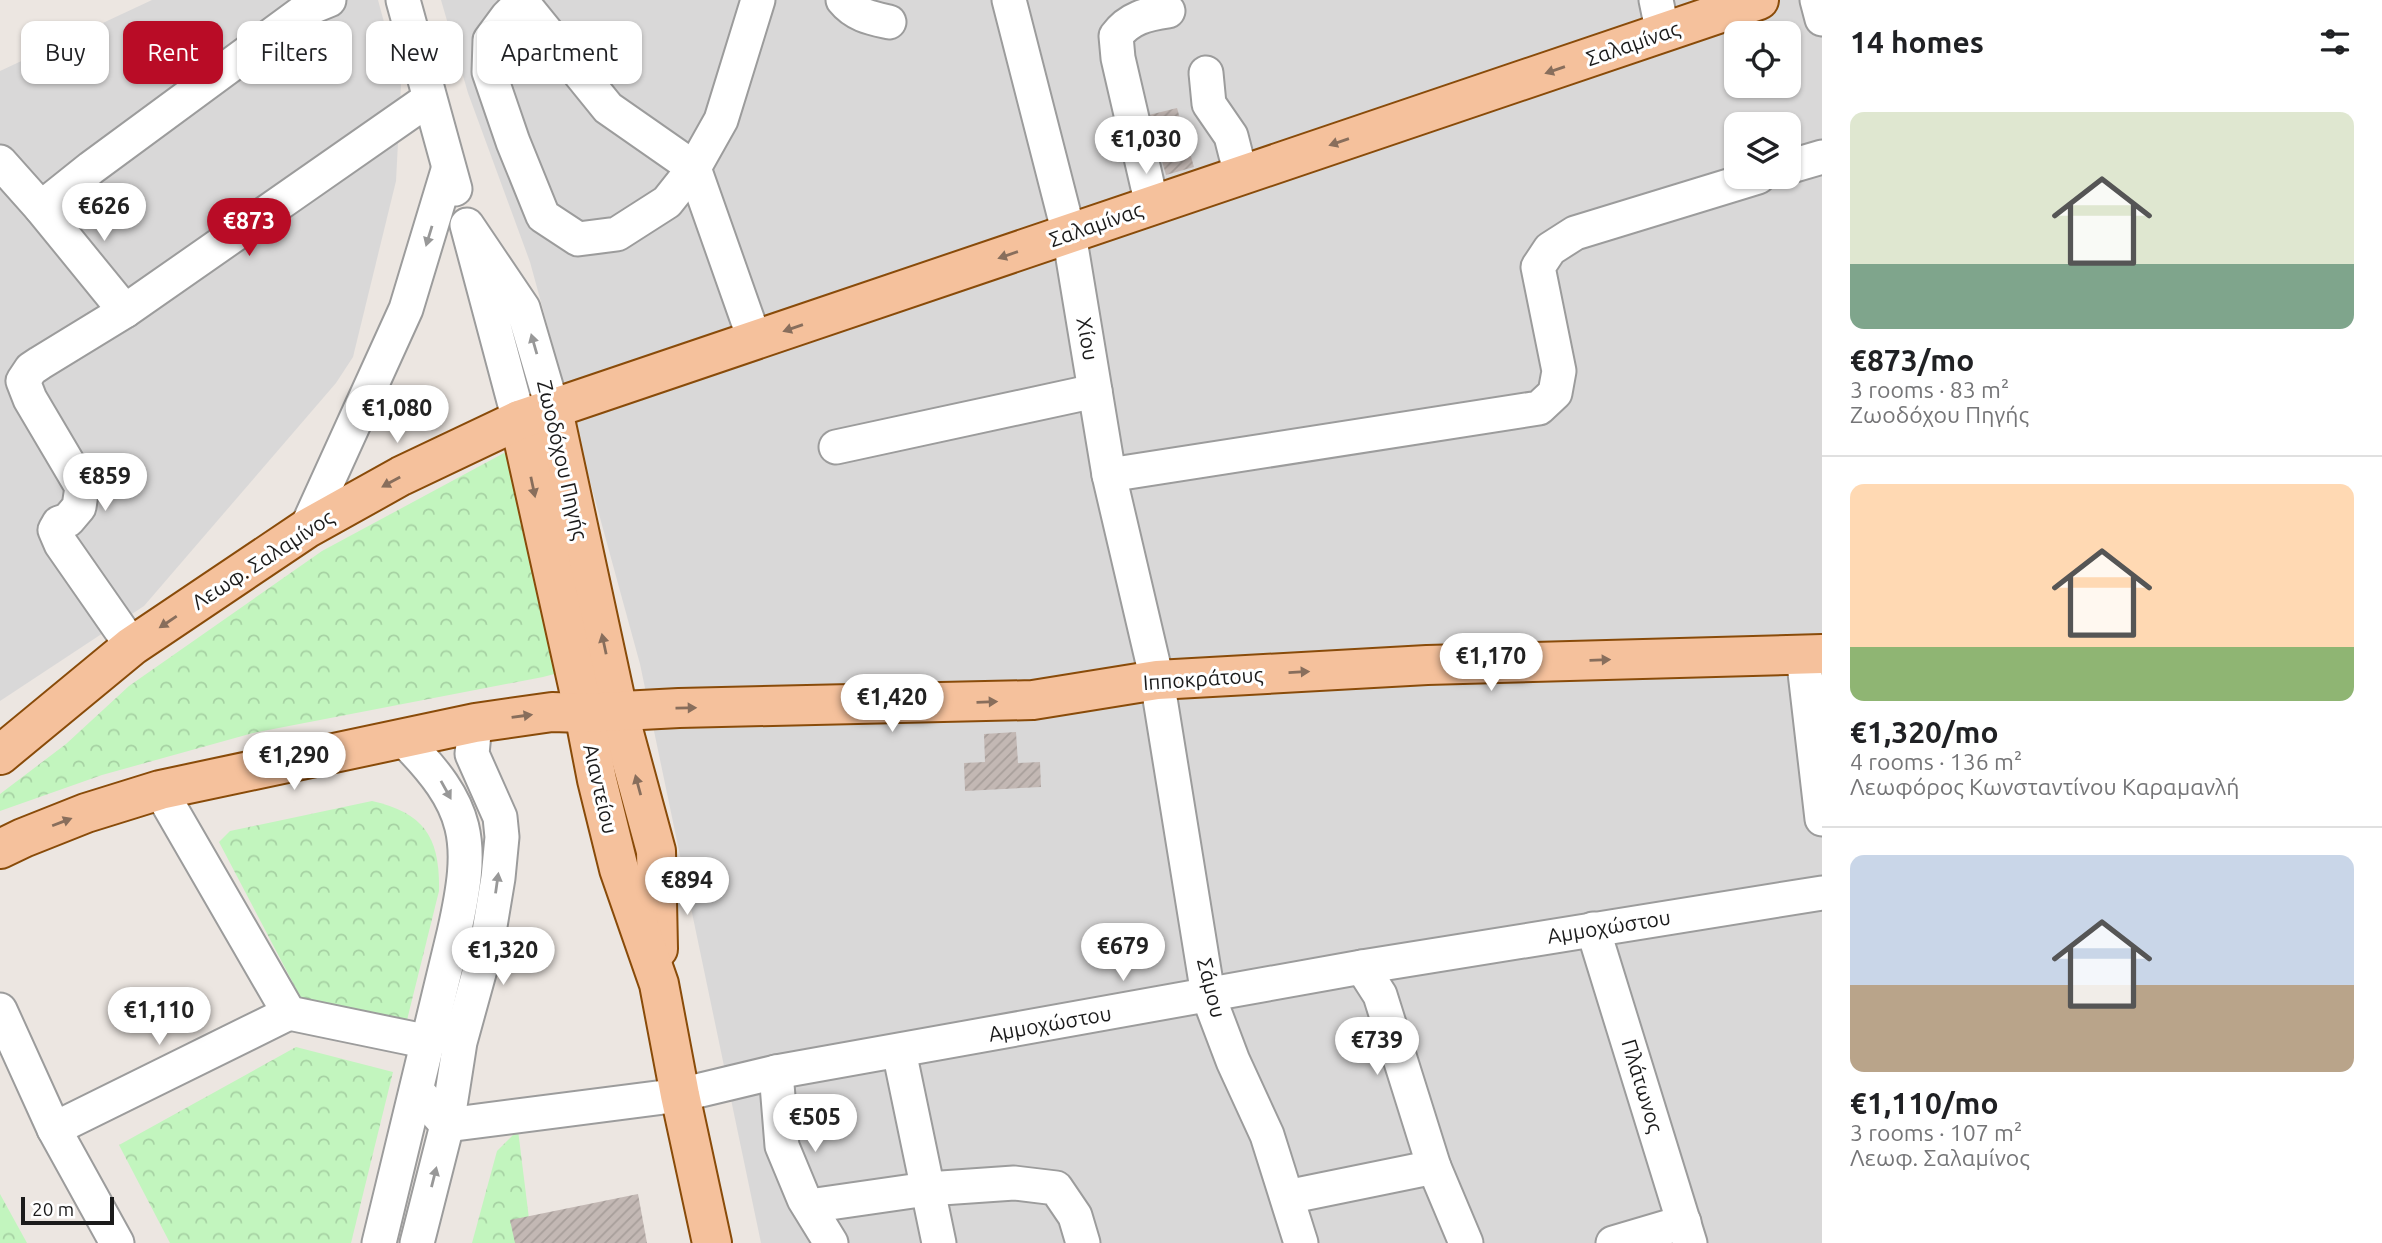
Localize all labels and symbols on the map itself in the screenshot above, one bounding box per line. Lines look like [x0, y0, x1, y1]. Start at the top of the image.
street label: Σαλαμίνας [1583, 16, 1683, 70]
one-way arrow [1544, 65, 1565, 76]
pin: €1,030 [1089, 116, 1203, 176]
one-way arrow [1329, 137, 1350, 148]
pin: €626 [63, 184, 145, 243]
street label: Σαλαμίνας [1046, 197, 1146, 251]
pin: €873 [208, 198, 290, 258]
one-way arrow [423, 225, 433, 246]
one-way arrow [997, 250, 1018, 261]
street label: Χίου [1072, 315, 1104, 362]
one-way arrow [782, 323, 803, 334]
one-way arrow [528, 333, 539, 355]
street label: Ζωοδόχου Πηγής [533, 377, 593, 542]
pin: €1,080 [340, 386, 454, 445]
pin: €859 [64, 454, 146, 513]
one-way arrow [381, 476, 401, 488]
one-way arrow [528, 476, 539, 498]
street label: Λεωφ. Σαλαμίνος [187, 504, 338, 614]
one-way arrow [159, 615, 177, 629]
one-way arrow [598, 633, 609, 655]
pin: €1,170 [1434, 634, 1548, 693]
one-way arrow [1589, 655, 1611, 666]
street label: Ιπποκράτους [1142, 662, 1264, 694]
one-way arrow [1288, 667, 1310, 678]
pin: €1,420 [835, 674, 949, 734]
one-way arrow [976, 696, 998, 707]
one-way arrow [676, 702, 698, 713]
one-way arrow [511, 710, 533, 721]
pin: €1,290 [237, 732, 351, 792]
street label: Αιαντείου [579, 741, 623, 836]
one-way arrow [632, 774, 643, 796]
one-way arrow [440, 780, 451, 800]
one-way arrow [52, 817, 73, 828]
pin: €894 [646, 858, 728, 917]
one-way arrow [492, 872, 503, 894]
street label: Αμμοχώστου [1545, 904, 1672, 948]
pin: €679 [1082, 923, 1164, 983]
pin: €1,320 [446, 928, 560, 987]
street label: Σάμου [1193, 955, 1231, 1020]
pin: €1,110 [102, 988, 216, 1047]
street label: Αμμοχώστου [986, 1000, 1113, 1046]
pin: €739 [1336, 1018, 1418, 1077]
street label: Πλάτωνος [1617, 1036, 1669, 1136]
pin: €505 [774, 1094, 856, 1154]
one-way arrow [429, 1166, 440, 1188]
scale bar [21, 1194, 114, 1226]

